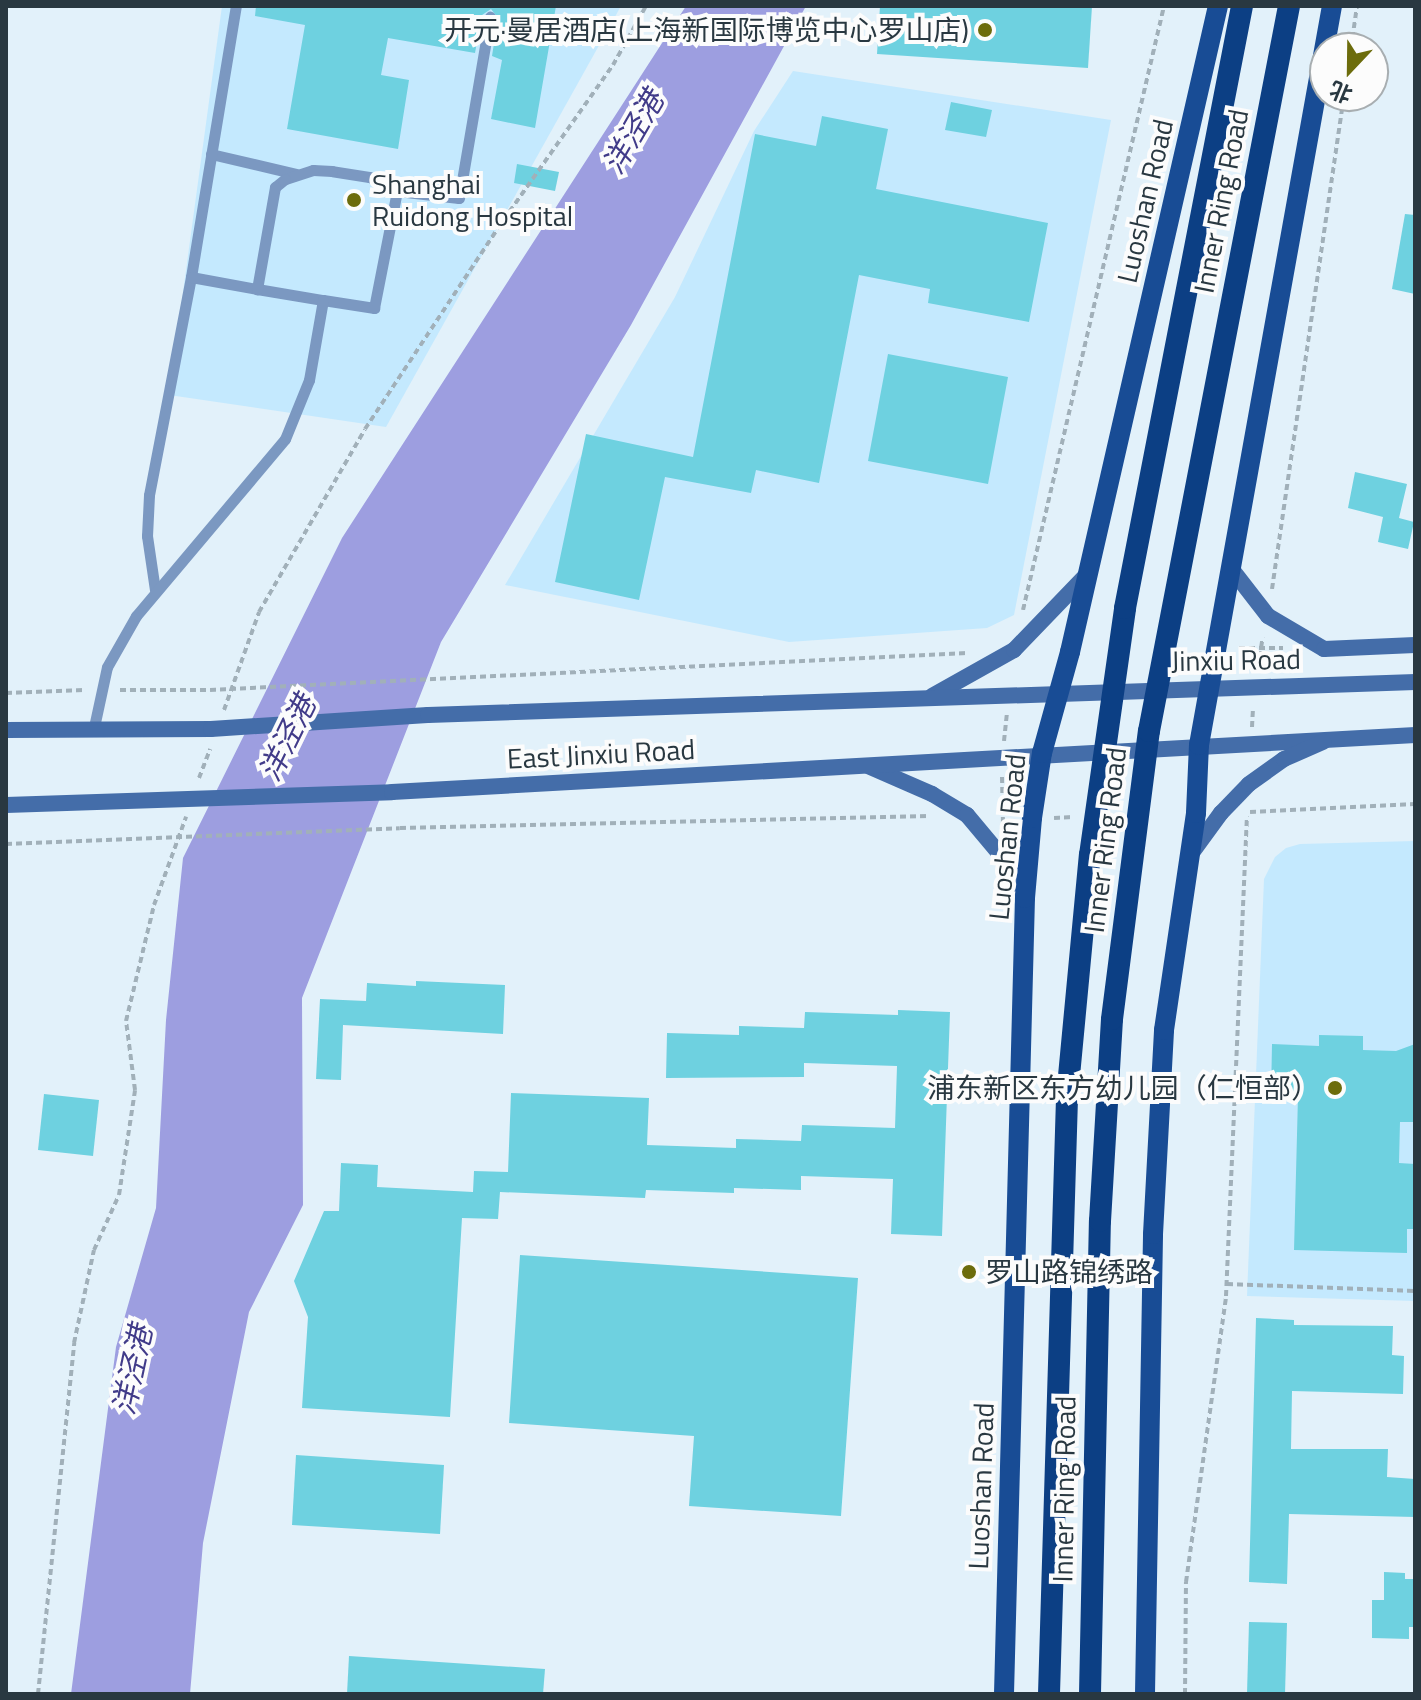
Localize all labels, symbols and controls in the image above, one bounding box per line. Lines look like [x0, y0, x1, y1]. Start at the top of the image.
place label: 开元·曼居酒店(上海新国际博览中心罗山店) [444, 13, 969, 47]
marker: 开元·曼居酒店(上海新国际博览中心罗山店) [976, 21, 994, 39]
north arrow [1309, 32, 1389, 112]
text: 北 [1324, 73, 1357, 112]
water label: 洋泾港 [595, 84, 671, 180]
street label: Inner Ring Road [1187, 106, 1255, 296]
street label: Luoshan Road [1110, 116, 1180, 286]
place label: Shanghai Ruidong Hospital [372, 167, 573, 233]
marker: Shanghai Ruidong Hospital [343, 189, 365, 211]
street label: Jinxiu Road [1171, 642, 1301, 678]
water label: 洋泾港 [251, 690, 323, 786]
street label: East Jinxiu Road [506, 732, 696, 776]
street label: Inner Ring Road [1077, 745, 1133, 935]
street label: Luoshan Road [982, 752, 1032, 922]
place label: 浦东新区东方幼儿园（仁恒部） [927, 1071, 1319, 1105]
marker: 浦东新区东方幼儿园（仁恒部） [1326, 1079, 1344, 1097]
place label: 罗山路锦绣路 [985, 1255, 1153, 1289]
marker: 罗山路锦绣路 [960, 1263, 978, 1281]
water label: 洋泾港 [105, 1322, 159, 1418]
street label: Inner Ring Road [1046, 1395, 1082, 1583]
street label: Luoshan Road [961, 1402, 1001, 1570]

